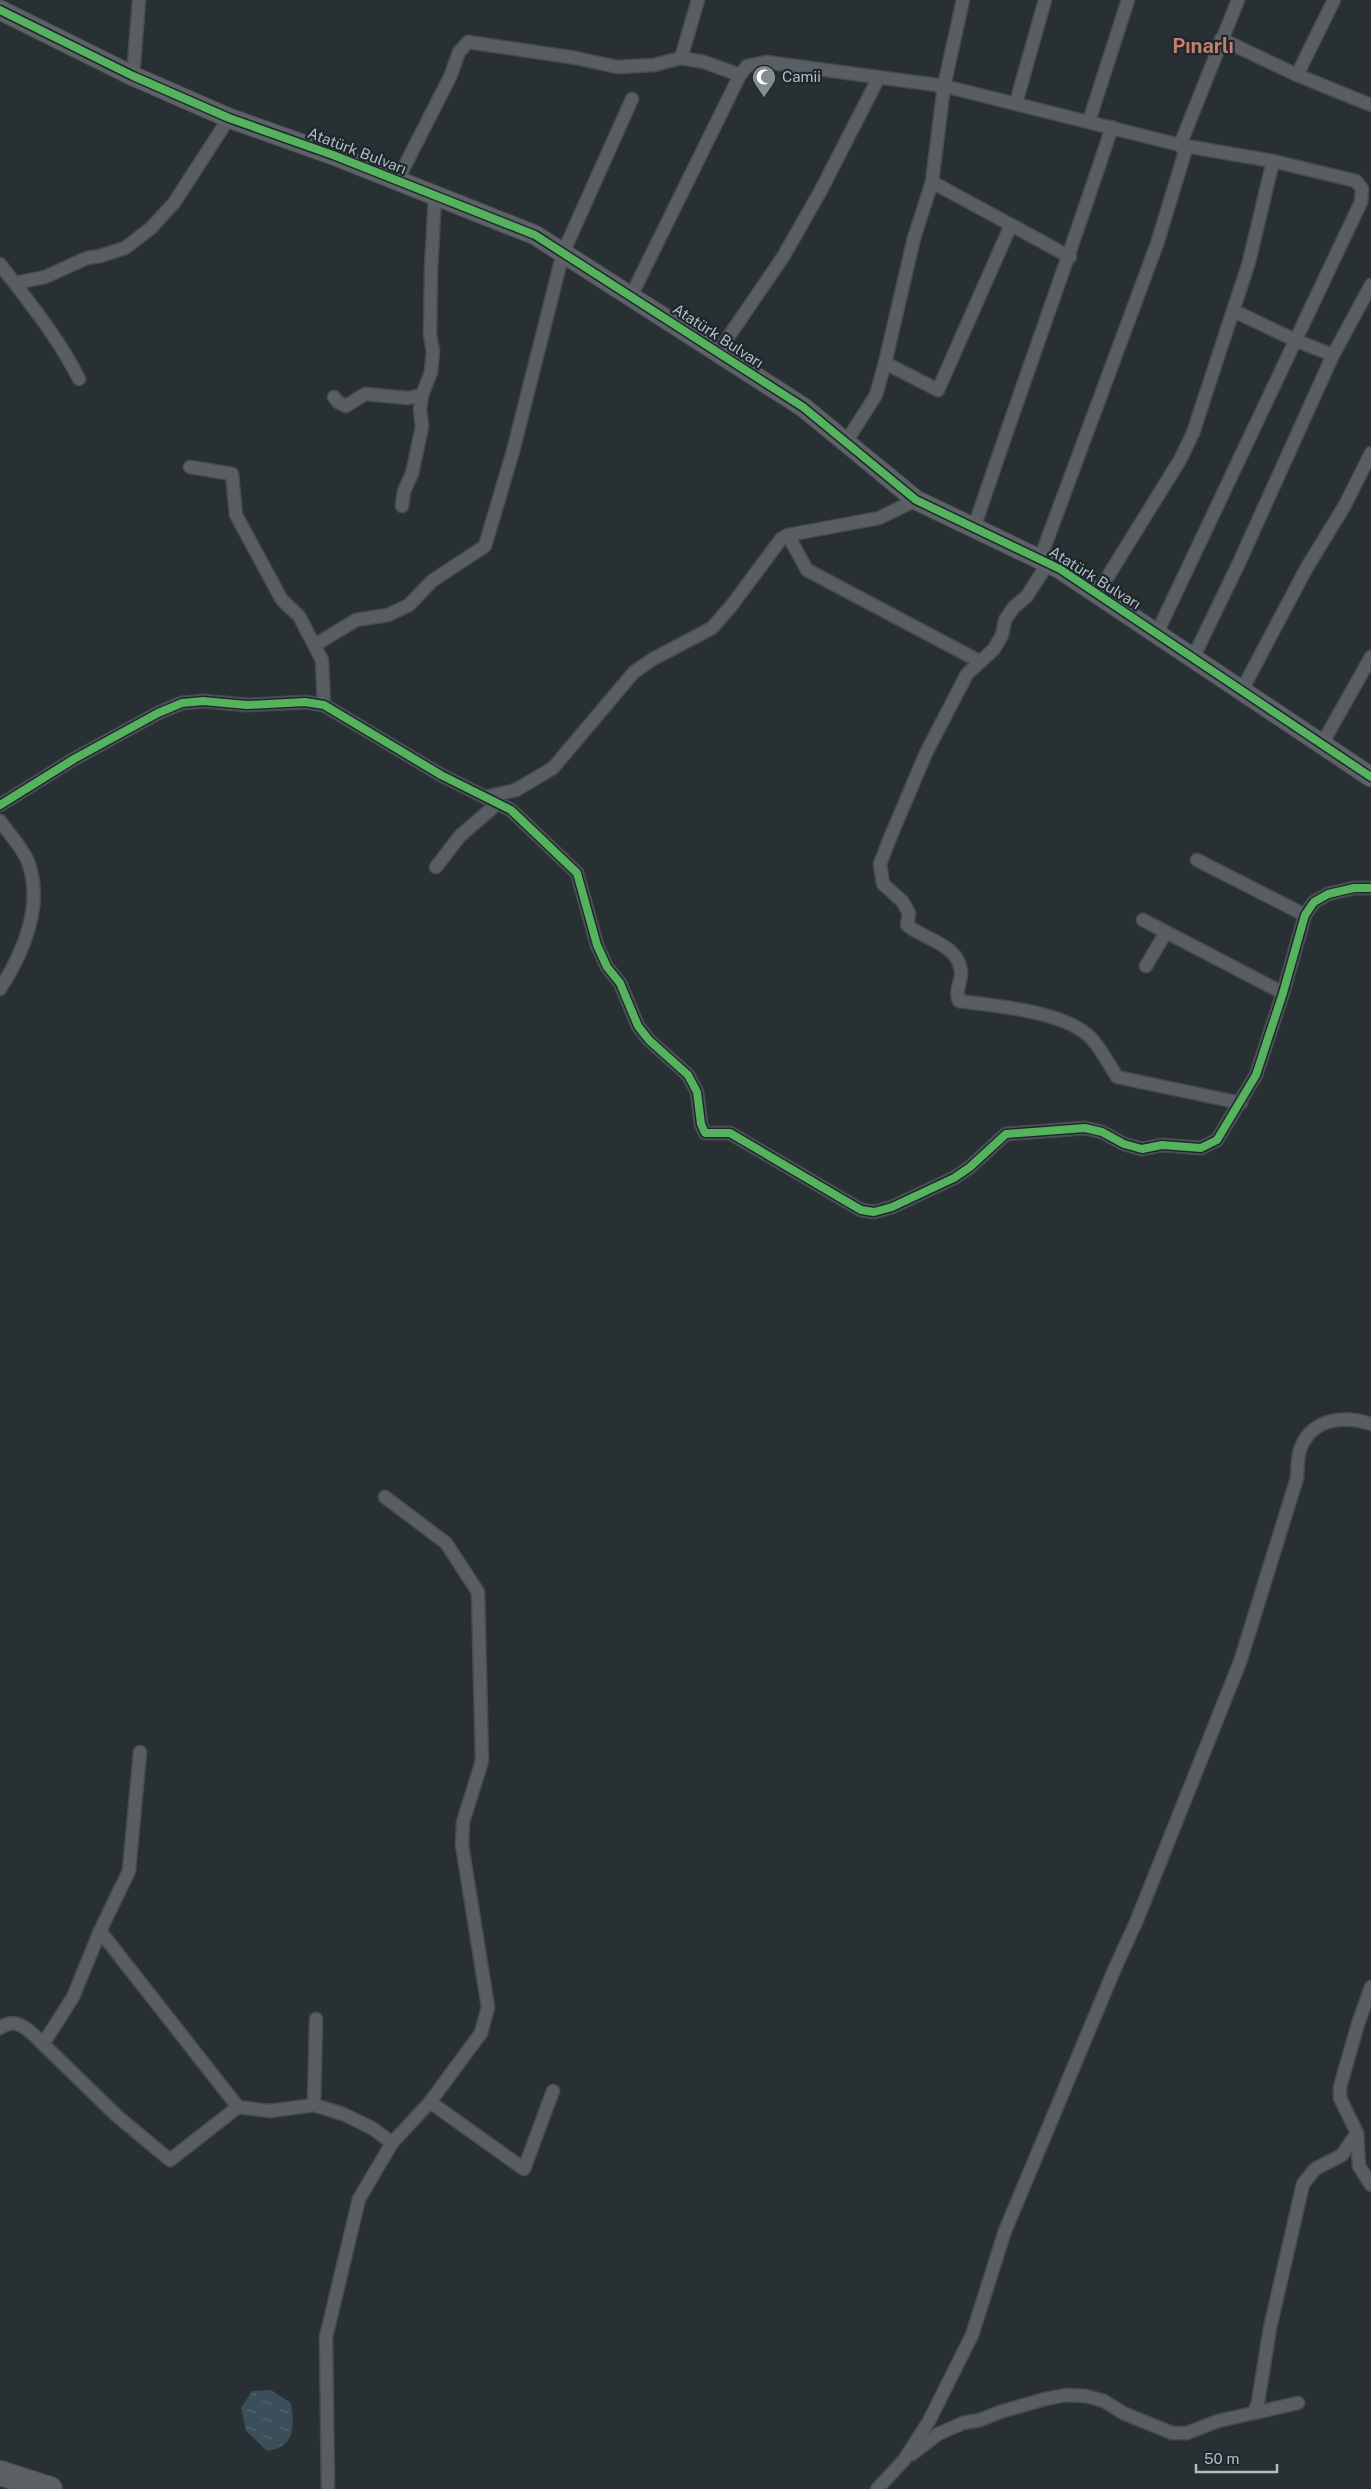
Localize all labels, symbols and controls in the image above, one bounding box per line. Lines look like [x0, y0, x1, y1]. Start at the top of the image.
district label: Pınarlı [1172, 34, 1234, 58]
mosque icon: Camii [751, 64, 777, 98]
place label: Camii [782, 68, 821, 85]
street label: Atatürk Bulvarı [305, 124, 409, 177]
street label: Atatürk Bulvarı [670, 300, 767, 371]
street label: Atatürk Bulvarı [1047, 543, 1144, 612]
scale bar [1196, 2442, 1277, 2474]
text: 50 m [1204, 2450, 1239, 2467]

